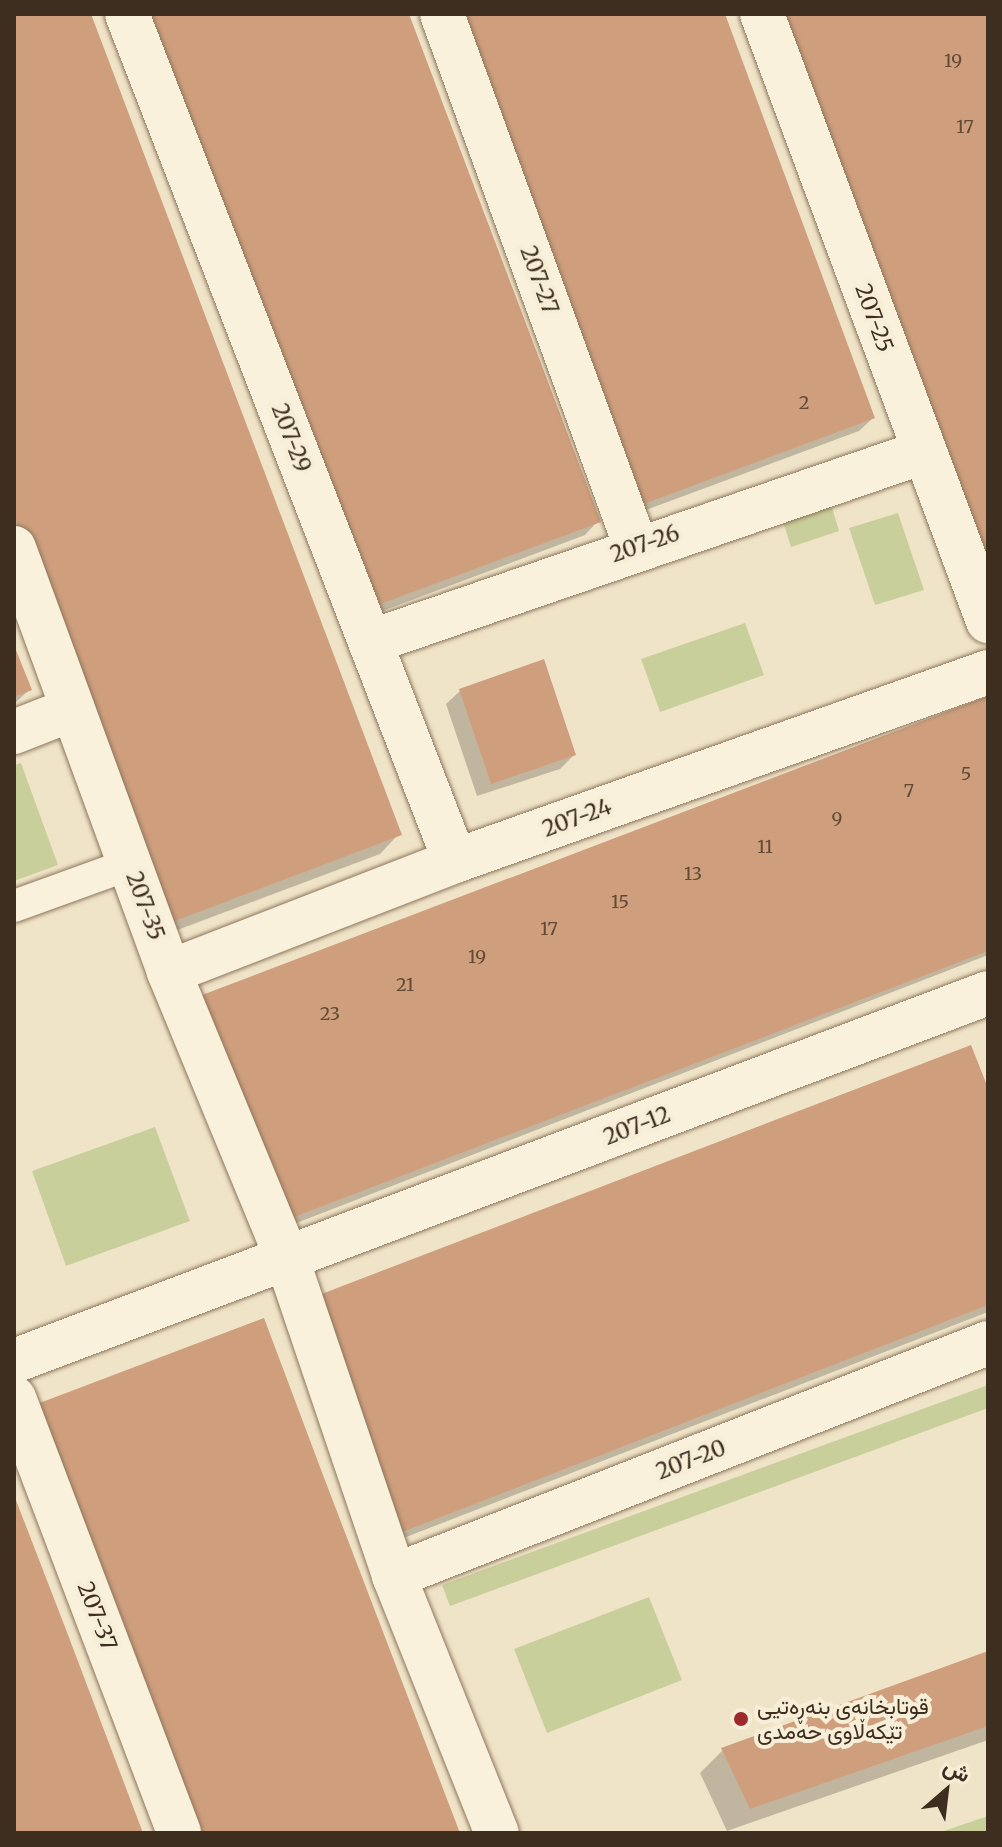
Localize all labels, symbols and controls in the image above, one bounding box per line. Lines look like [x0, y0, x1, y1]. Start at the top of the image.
house number: 19 [944, 50, 962, 72]
house number: 17 [956, 116, 974, 138]
street label: 207-27 [515, 242, 563, 318]
street label: 207-25 [850, 280, 898, 356]
house number: 2 [799, 392, 809, 414]
street label: 207-29 [266, 400, 316, 476]
street label: 207-26 [607, 520, 683, 568]
house number: 5 [961, 763, 971, 785]
house number: 7 [904, 780, 914, 802]
street label: 207-24 [539, 793, 615, 843]
house number: 9 [832, 808, 842, 830]
house number: 11 [757, 836, 773, 858]
house number: 13 [684, 863, 702, 885]
street label: 207-35 [120, 868, 170, 944]
house number: 15 [611, 891, 629, 913]
house number: 17 [540, 918, 558, 940]
house number: 19 [468, 946, 486, 968]
house number: 21 [396, 974, 414, 996]
house number: 23 [320, 1003, 340, 1025]
street label: 207-12 [600, 1101, 674, 1151]
street label: 207-20 [653, 1435, 729, 1485]
street label: 207-37 [72, 1578, 122, 1654]
place label: قوتابخانەی بنەڕەتیی تێکەڵاوی حەمدی [757, 1693, 929, 1744]
marker: قوتابخانەی بنەڕەتیی تێکەڵاوی حەمدی [732, 1710, 750, 1728]
north arrow [906, 1751, 986, 1831]
text: ش [939, 1751, 976, 1788]

